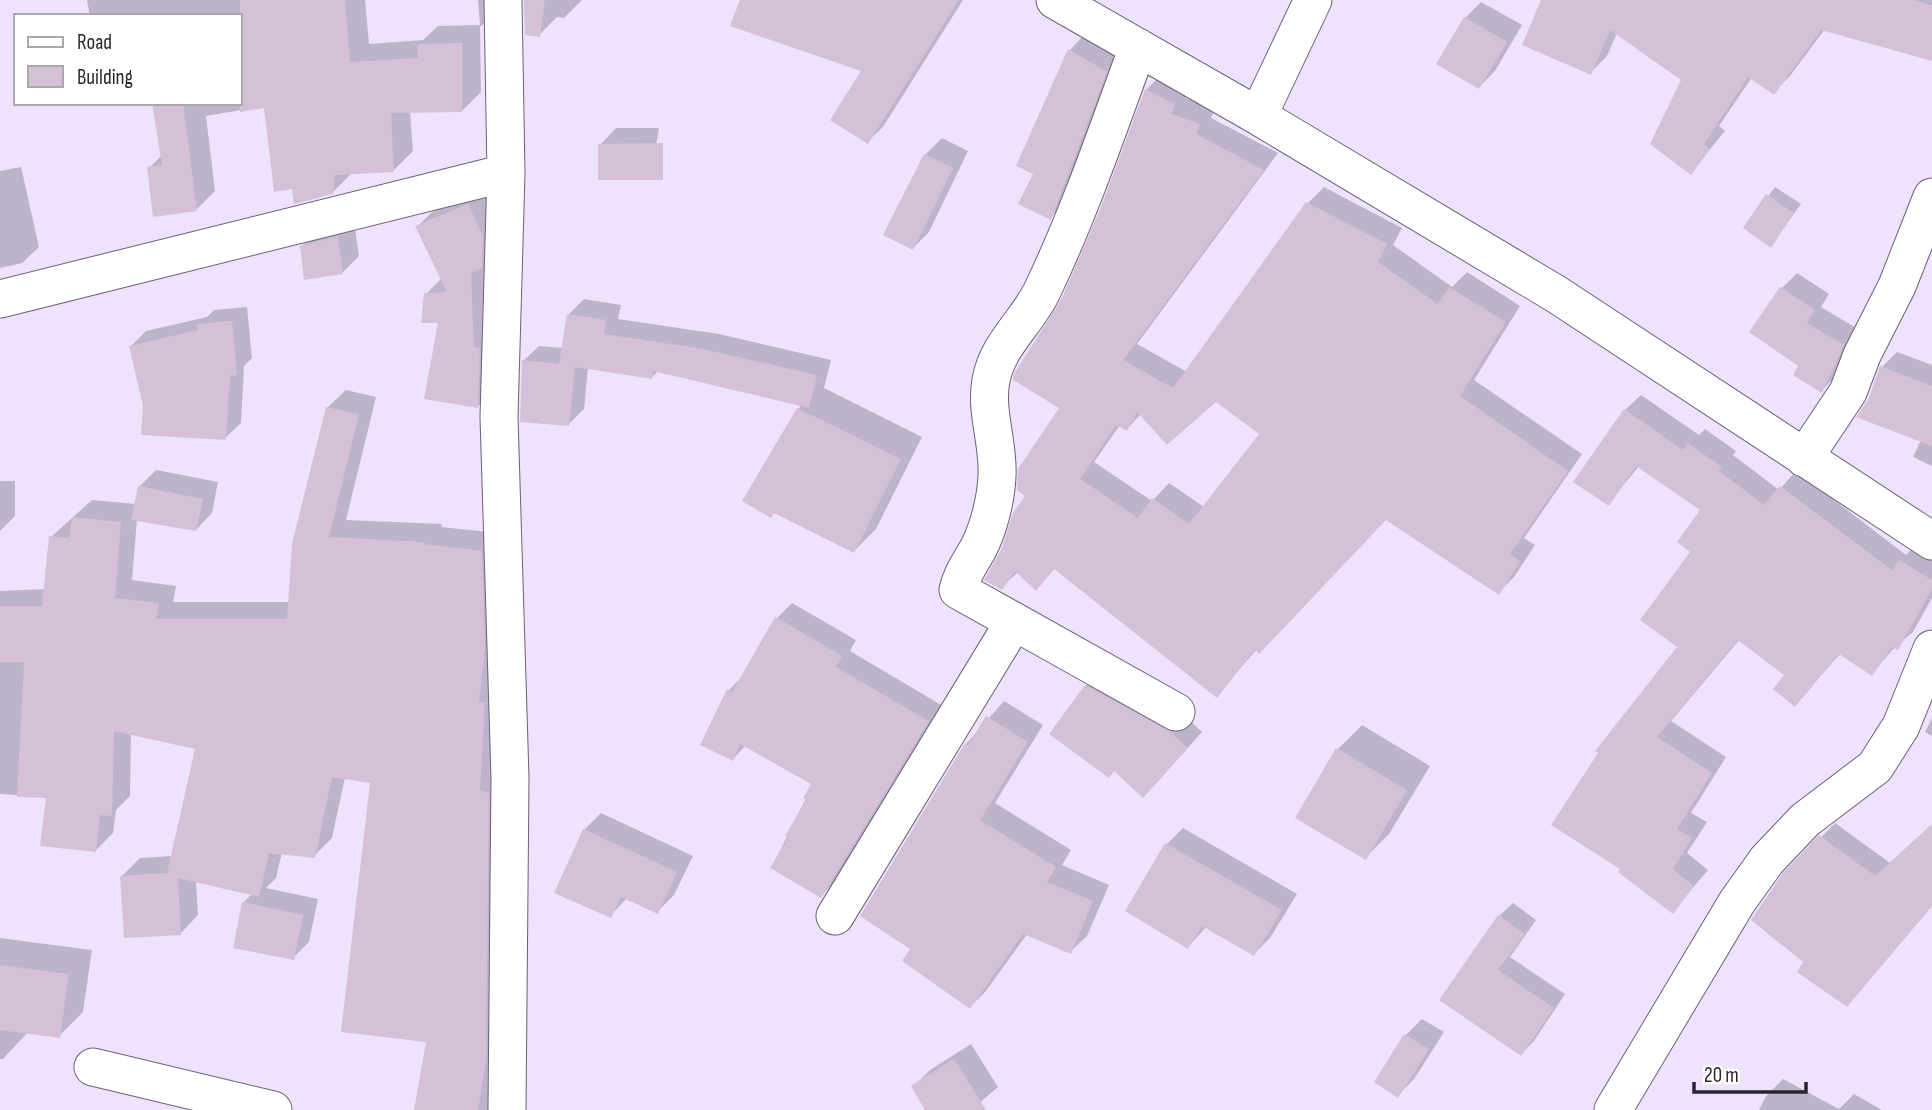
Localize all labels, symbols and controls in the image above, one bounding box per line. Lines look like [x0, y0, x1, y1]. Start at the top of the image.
legend [14, 14, 242, 105]
text: Road [77, 30, 112, 55]
text: Building [77, 65, 133, 90]
scale bar [1694, 1050, 1806, 1094]
text: 20 m [1704, 1063, 1739, 1088]

